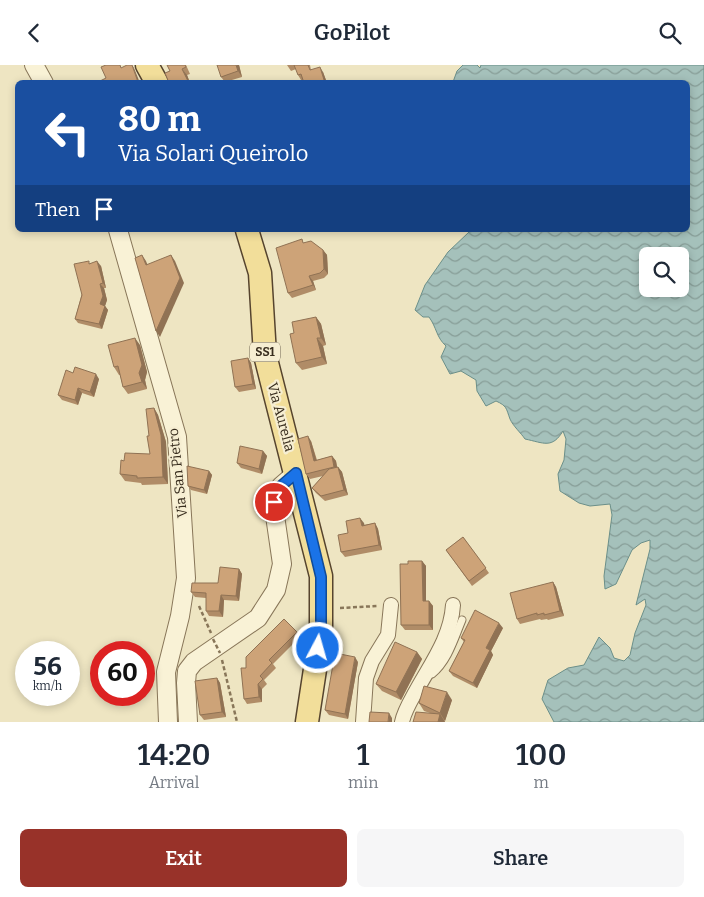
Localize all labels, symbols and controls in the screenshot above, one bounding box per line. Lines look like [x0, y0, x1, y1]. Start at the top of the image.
icon: back [20, 19, 48, 47]
text: GoPilot [314, 19, 390, 46]
icon: search [656, 19, 684, 47]
text: 80 m [118, 98, 201, 140]
icon: left [35, 100, 100, 165]
text: Via Solari Queirolo [118, 140, 308, 167]
icon: arrive [90, 195, 118, 223]
text: Then [35, 198, 80, 221]
map controls [639, 247, 689, 297]
button: search [639, 247, 689, 297]
road number: SS1 [250, 343, 280, 361]
street label: Via Aurelia [264, 381, 298, 454]
street label: Via San Pietro [165, 427, 191, 519]
pin [253, 481, 295, 523]
icon: arrive [260, 488, 288, 516]
position arrow [291, 621, 343, 673]
speed limit sign: 60 [90, 641, 155, 706]
text: 56 [33, 652, 62, 682]
text: km/h [33, 679, 62, 693]
text: 14:20 [137, 737, 211, 773]
text: 1 [357, 737, 370, 773]
text: 100 [516, 737, 567, 773]
text: Arrival [149, 773, 199, 792]
text: min [348, 773, 378, 792]
text: m [534, 773, 549, 792]
button: Exit [20, 829, 347, 887]
button: Share [357, 829, 684, 887]

